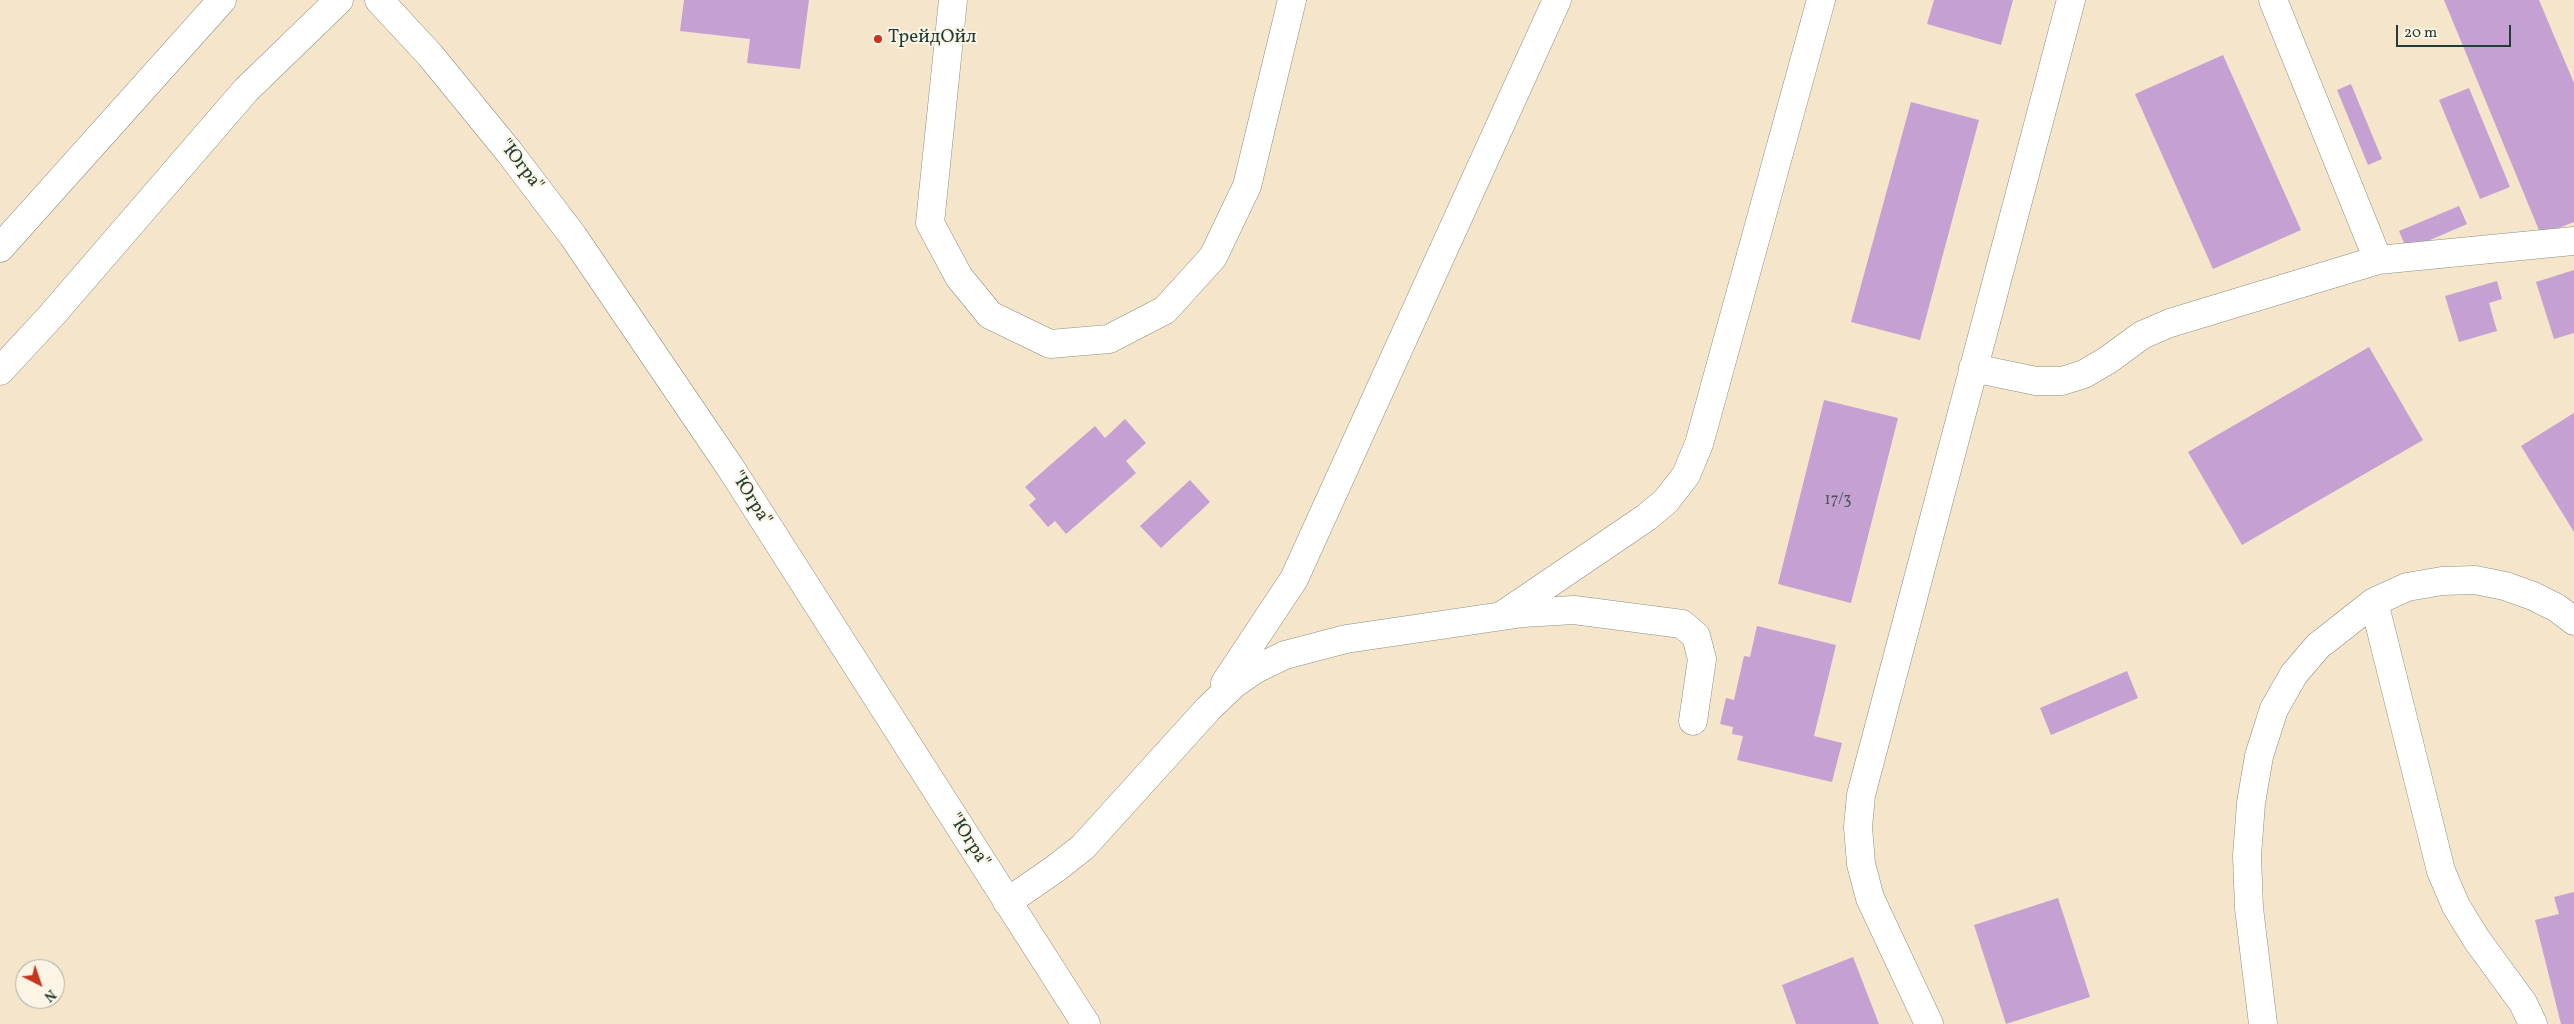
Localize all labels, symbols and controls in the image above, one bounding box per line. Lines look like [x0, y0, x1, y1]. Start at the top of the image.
scale bar [2399, 15, 2514, 47]
text: 20 m [2404, 23, 2437, 44]
place label: ТрейдОйл [888, 28, 976, 50]
marker: ТрейдОйл [872, 33, 884, 45]
street label: "Югра" [493, 135, 547, 197]
street label: "Югра" [725, 468, 775, 530]
house number: 17/3 [1825, 491, 1851, 511]
street label: "Югра" [942, 810, 994, 872]
north arrow [15, 959, 65, 1009]
text: N [39, 984, 60, 1005]

